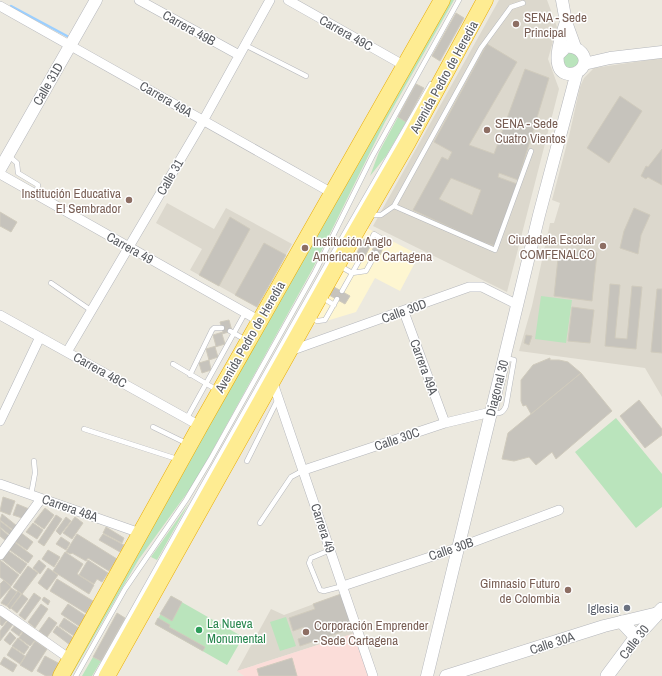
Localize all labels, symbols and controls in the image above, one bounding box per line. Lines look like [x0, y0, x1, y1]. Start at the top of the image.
street label: Carrera 49B [159, 6, 219, 50]
place label: SENA - Sede Principal [524, 9, 587, 41]
street label: Carrera 49C [316, 11, 376, 55]
street label: Avenida Pedro de Heredia [406, 18, 482, 137]
marker: SENA - Sede Principal [511, 19, 521, 29]
street label: Calle 31D [29, 59, 67, 109]
street label: Carrera 49A [137, 77, 196, 121]
place label: SENA - Sede Cuatro Vientos [495, 115, 566, 147]
marker: SENA - Sede Cuatro Vientos [482, 125, 492, 135]
street label: Calle 31 [153, 156, 187, 198]
place label: Institución Educativa El Sembrador [21, 185, 121, 217]
marker: Institución Educativa El Sembrador [124, 195, 134, 205]
street label: Carrera 49 [104, 228, 156, 268]
place label: Ciudadela Escolar COMFENALCO [508, 231, 595, 263]
place label: Institución Anglo Americano de Cartagena [312, 233, 432, 265]
marker: Ciudadela Escolar COMFENALCO [598, 241, 608, 251]
marker: Institución Anglo Americano de Cartagena [300, 243, 310, 253]
street label: Avenida Pedro de Heredia [211, 278, 289, 397]
street label: Calle 30D [379, 295, 429, 327]
street label: Carrera 49A [406, 337, 442, 398]
street label: Carrera 48C [70, 348, 130, 392]
street label: Diagonal 30 [482, 358, 512, 418]
street label: Calle 30C [372, 423, 422, 455]
street label: Carrera 48A [40, 491, 101, 526]
street label: Carrera 49 [307, 501, 339, 555]
street label: Calle 30B [426, 533, 476, 565]
place label: Gimnasio Futuro de Colombia [480, 575, 560, 607]
marker: Gimnasio Futuro de Colombia [563, 585, 573, 595]
place label: Iglesia [588, 600, 619, 617]
marker: Iglesia [622, 603, 632, 613]
place label: La Nueva Monumental [207, 615, 266, 647]
place label: Corporación Emprender - Sede Cartagena [314, 617, 429, 649]
street label: Calle 30 [615, 621, 653, 663]
marker: La Nueva Monumental [194, 625, 204, 635]
marker: Corporación Emprender - Sede Cartagena [301, 627, 311, 637]
street label: Calle 30A [527, 628, 577, 658]

